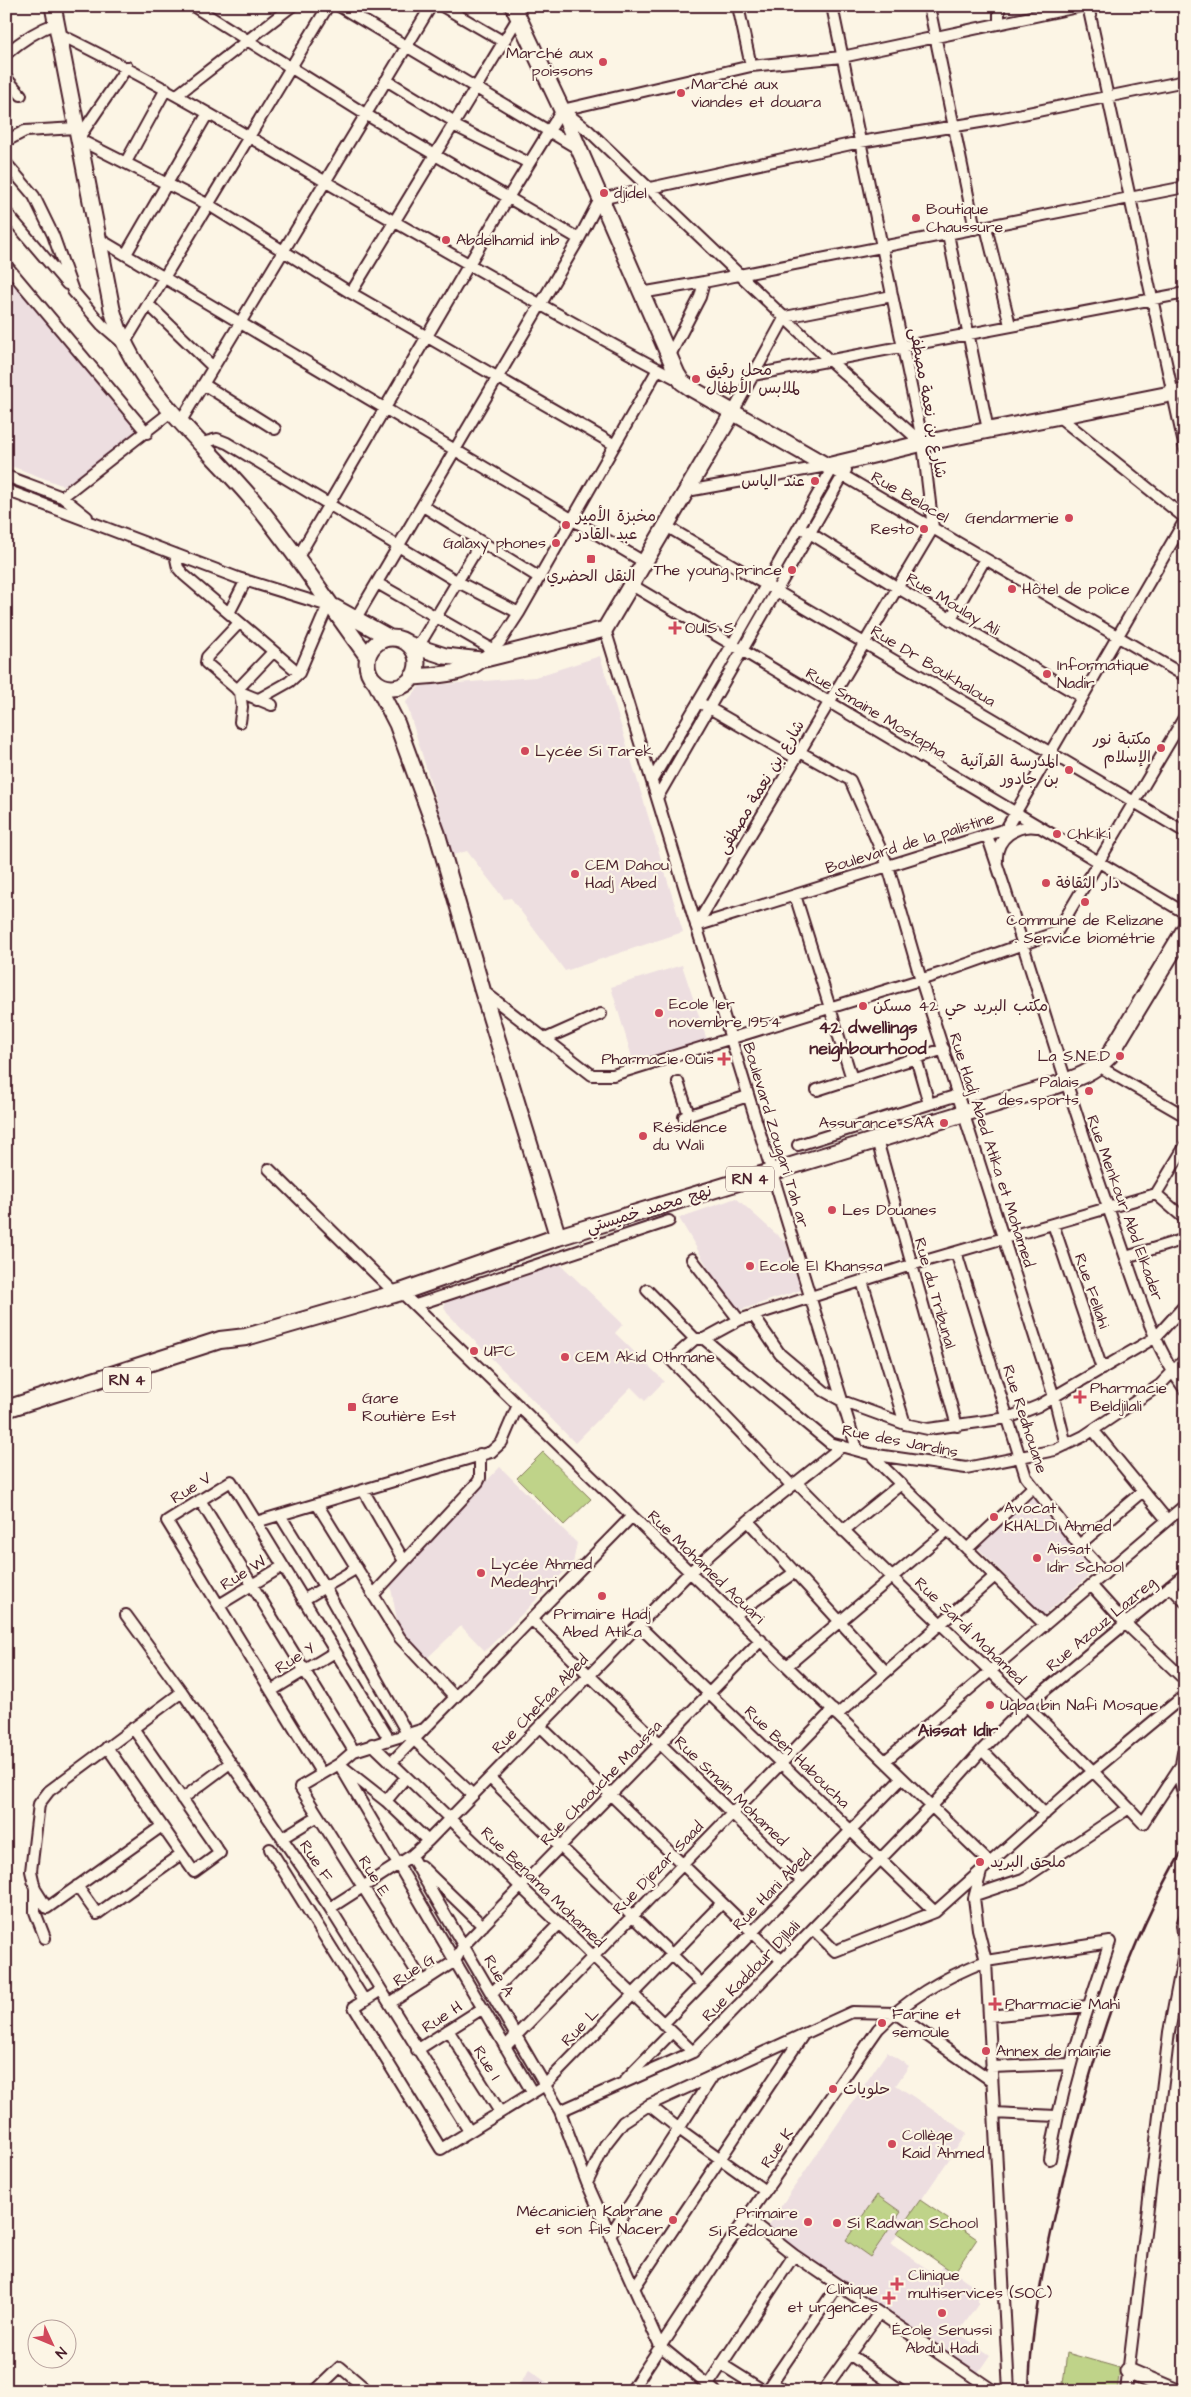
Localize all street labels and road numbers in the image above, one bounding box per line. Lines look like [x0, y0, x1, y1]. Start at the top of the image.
street label: شارع بن نعمة مصطفى [904, 326, 952, 480]
street label: Rue Belacel [867, 466, 953, 528]
street label: Rue Moulay Ali [901, 567, 1005, 642]
street label: Rue Dr Boukhaloua [866, 620, 1000, 712]
street label: Rue Smaine Mostapha [801, 662, 951, 764]
street label: شارع بن نعمة مصطفى [712, 716, 810, 858]
street label: Boulevard de la palistine [823, 807, 997, 879]
street label: Rue Hadj Abed Atika et Mohamed [944, 1030, 1040, 1270]
street label: Boulevard Zougari Tah ar [736, 1040, 815, 1231]
street label: Rue Menkour Abd Elkader [1081, 1112, 1169, 1304]
road number: RN 4 [726, 1166, 774, 1192]
street label: نهج محمد خميستي [584, 1179, 715, 1241]
street label: Rue du Tribunal [909, 1235, 961, 1351]
street label: Rue Fellahi [1069, 1251, 1115, 1332]
street label: Rue Redhouane [997, 1362, 1053, 1476]
road number: RN 4 [103, 1368, 151, 1392]
street label: Rue des Jardins [840, 1419, 960, 1463]
street label: Rue V [166, 1467, 216, 1509]
street label: Rue Mohamed Aouari [642, 1505, 770, 1629]
street label: Rue W [216, 1551, 270, 1595]
street label: Rue Sardi Mohamed [910, 1572, 1030, 1690]
street label: Rue Azouz Lazreg [1041, 1572, 1161, 1677]
street label: Rue Y [271, 1637, 320, 1679]
street label: Rue Chefaa Abed [487, 1649, 593, 1759]
street label: Rue Ben Haboucha [739, 1701, 855, 1813]
street label: Rue Chaouche Moussa [535, 1715, 667, 1851]
street label: Rue Smain Mohamed [669, 1731, 793, 1851]
street label: Rue Djezar Saad [608, 1816, 708, 1920]
street label: Rue Benama Mohamed [476, 1822, 610, 1952]
street label: Rue F [294, 1836, 338, 1886]
street label: Rue Hani Abed [727, 1844, 817, 1936]
street label: Rue E [353, 1851, 395, 1901]
street label: Rue Kaddour Djllali [697, 1915, 805, 2026]
street label: Rue G [389, 1948, 439, 1992]
street label: Rue A [478, 1951, 520, 2001]
street label: Rue H [417, 1996, 467, 2038]
street label: Rue L [556, 2003, 604, 2051]
street label: Rue I [468, 2041, 506, 2085]
street label: Rue K [755, 2123, 799, 2172]

